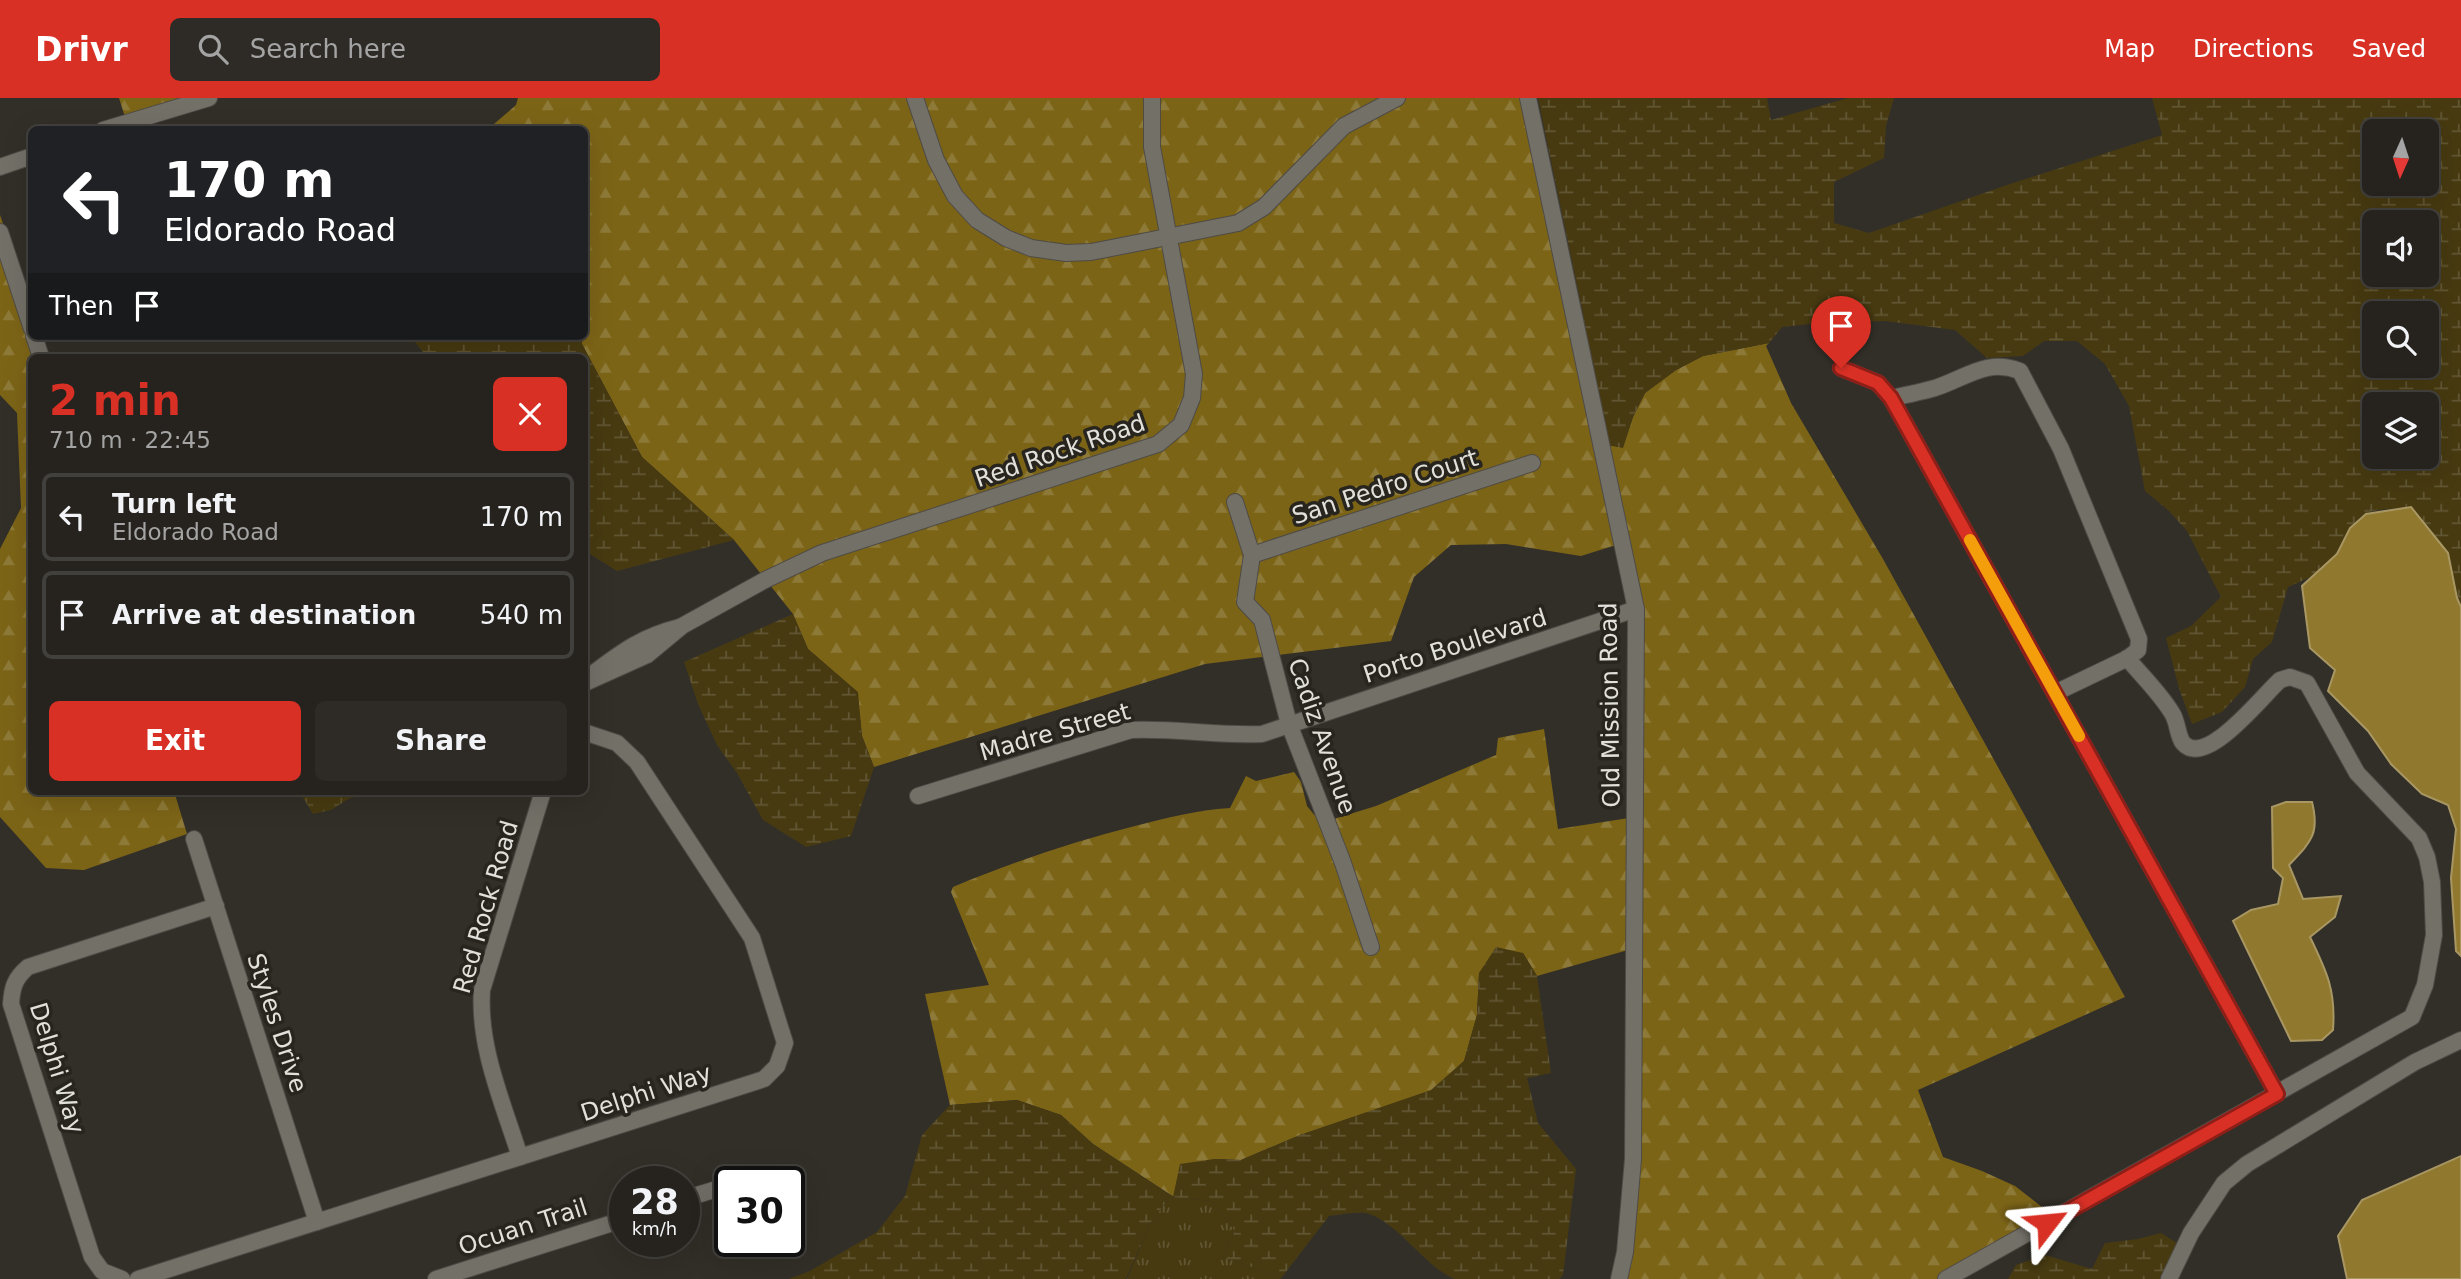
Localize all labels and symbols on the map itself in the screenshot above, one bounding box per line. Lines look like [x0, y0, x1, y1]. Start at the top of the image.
north arrow [2362, 119, 2440, 196]
pin [1811, 296, 1871, 368]
street label: Red Rock Road [971, 409, 1149, 493]
street label: San Pedro Court [1288, 444, 1482, 530]
street label: Old Mission Road [1594, 602, 1626, 808]
street label: Porto Boulevard [1360, 603, 1550, 689]
street label: Cadiz Avenue [1282, 654, 1362, 818]
street label: Madre Street [976, 697, 1134, 767]
street label: Red Rock Road [448, 817, 524, 997]
street label: Styles Drive [241, 950, 313, 1096]
street label: Delphi Way [24, 999, 90, 1137]
street label: Delphi Way [577, 1059, 715, 1127]
speed limit sign: 30 [714, 1166, 805, 1257]
position arrow [2010, 1186, 2084, 1260]
street label: Ocuan Trail [455, 1193, 591, 1261]

